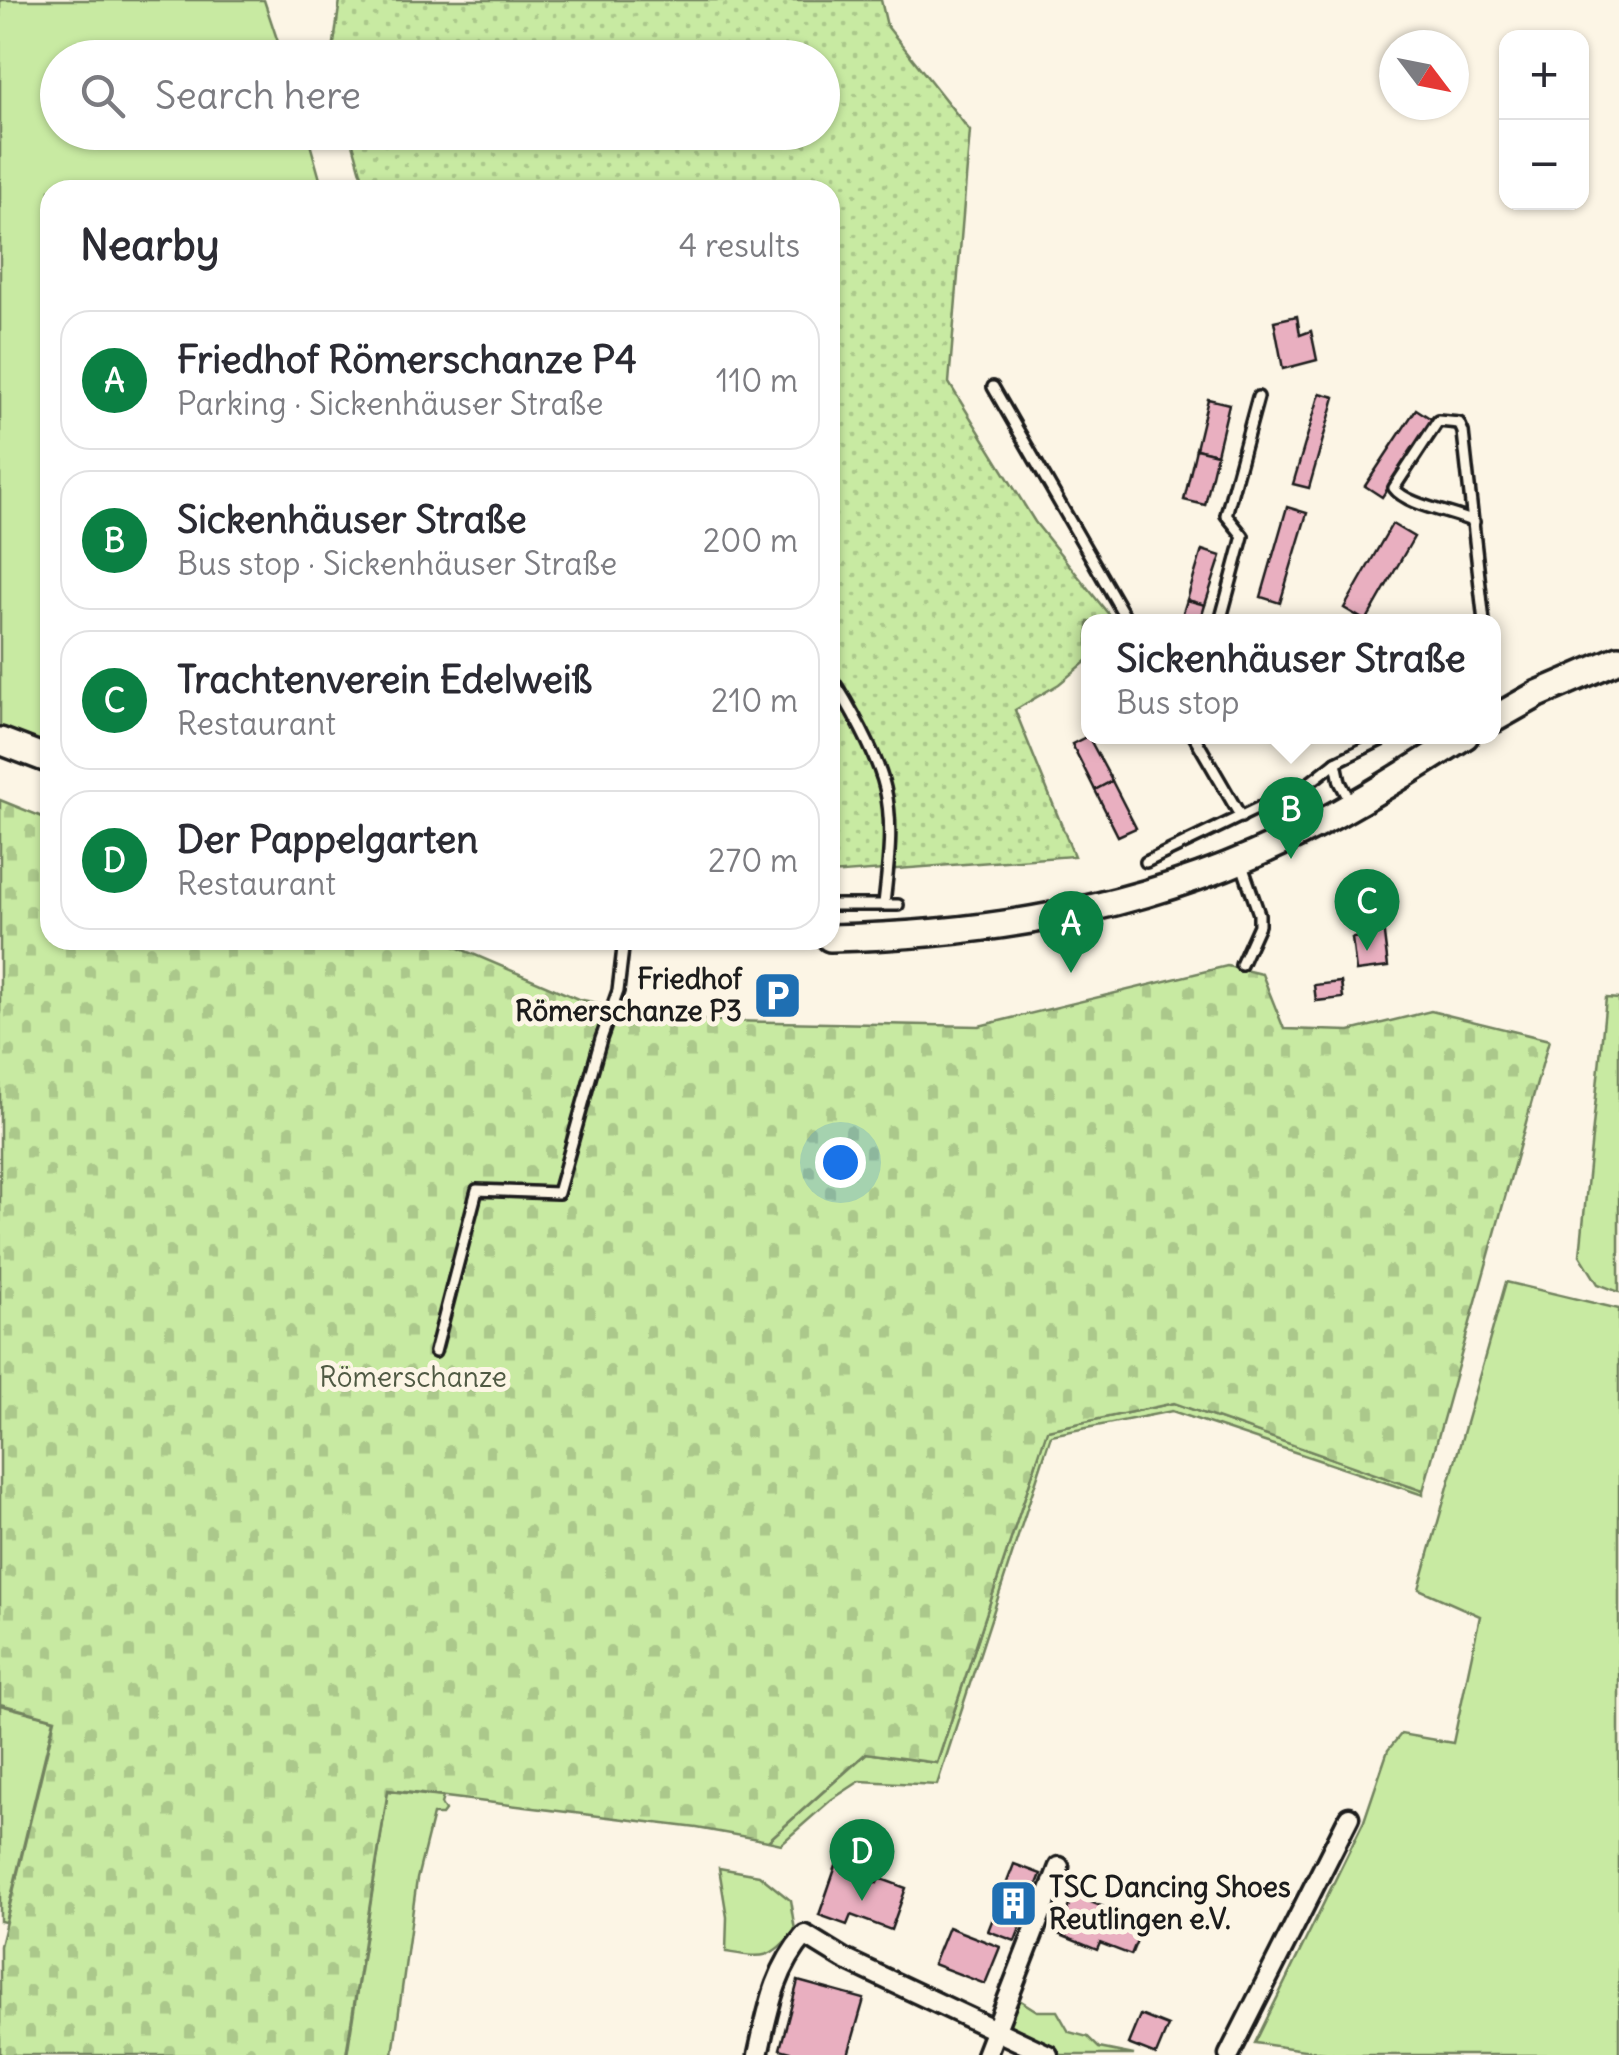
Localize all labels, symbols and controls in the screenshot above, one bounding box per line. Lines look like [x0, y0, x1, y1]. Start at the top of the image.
north arrow [1379, 30, 1469, 120]
map controls [1499, 30, 1589, 210]
button: + [1499, 30, 1589, 120]
search box [40, 40, 840, 150]
icon: search [75, 68, 130, 123]
text: Search here [155, 72, 361, 119]
button: − [1499, 120, 1589, 210]
text: Nearby [80, 219, 219, 271]
text: 4 results [679, 225, 800, 266]
text: Friedhof Römerschanze P4 [177, 336, 637, 383]
text: A [104, 360, 125, 401]
text: 110 m [716, 360, 798, 401]
text: Parking · Sickenhäuser Straße [177, 383, 604, 424]
text: Sickenhäuser Straße [177, 496, 527, 543]
text: B [104, 520, 125, 561]
text: 200 m [703, 520, 798, 561]
text: Bus stop · Sickenhäuser Straße [177, 543, 617, 584]
popup [1081, 614, 1501, 744]
text: Sickenhäuser Straße [1116, 635, 1466, 682]
text: Trachtenverein Edelweiß [177, 656, 592, 703]
text: C [104, 680, 125, 721]
text: 210 m [711, 680, 798, 721]
text: Bus stop [1116, 682, 1240, 723]
text: Restaurant [177, 703, 336, 744]
pin: B [1258, 776, 1324, 859]
text: Der Pappelgarten [177, 816, 478, 863]
text: D [103, 840, 126, 881]
text: 270 m [708, 840, 798, 881]
text: Restaurant [177, 863, 336, 904]
pin: C [1334, 868, 1400, 951]
pin: A [1038, 890, 1104, 973]
place label: Friedhof Römerschanze P3 [515, 961, 743, 1029]
parking icon: Friedhof Römerschanze P3 [751, 969, 803, 1021]
your location [815, 1137, 866, 1188]
park label: Römerschanze [319, 1359, 507, 1395]
pin: D [830, 1818, 894, 1901]
place label: TSC Dancing Shoes Reutlingen e.V. [1049, 1869, 1291, 1937]
building icon: TSC Dancing Shoes Reutlingen e.V. [988, 1877, 1040, 1929]

